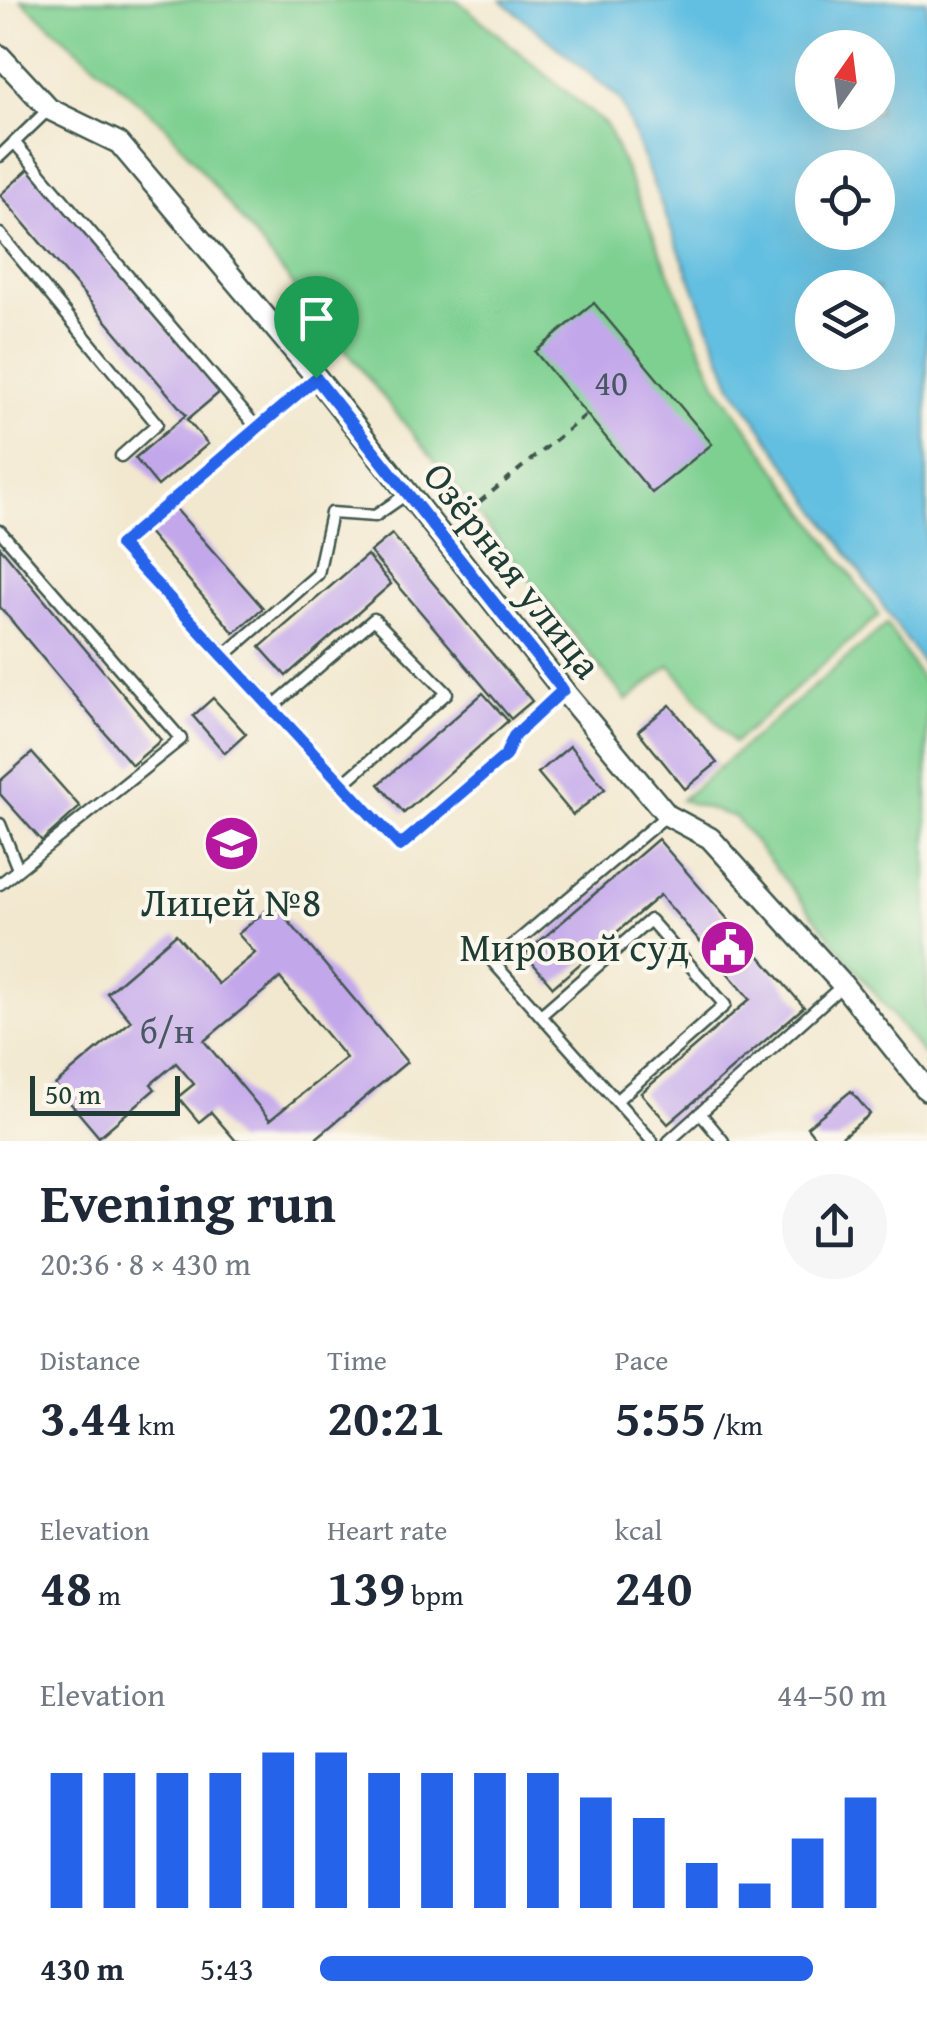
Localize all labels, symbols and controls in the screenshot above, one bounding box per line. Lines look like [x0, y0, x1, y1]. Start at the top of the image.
north arrow [795, 30, 895, 130]
map controls [795, 30, 895, 370]
button: locate [795, 150, 895, 250]
button: layers [795, 270, 895, 370]
pin [274, 276, 359, 379]
icon: arrive [289, 291, 344, 346]
house number: 40 [594, 357, 628, 408]
street label: Озёрная улица [410, 449, 617, 691]
school or university icon: Лицей №8 [201, 813, 261, 873]
place label: Лицей №8 [141, 872, 321, 931]
place label: Мировой суд [459, 917, 689, 976]
public building icon: Мировой суд [698, 917, 758, 977]
house number: б/н [140, 1005, 194, 1056]
scale bar [30, 1071, 180, 1116]
text: 50 m [45, 1073, 101, 1114]
text: Evening run [40, 1162, 336, 1242]
button: share [782, 1174, 887, 1279]
text: 20:36 · 8 × 430 m [40, 1240, 251, 1287]
text: Distance [40, 1339, 140, 1380]
text: Time [327, 1339, 387, 1380]
text: Pace [615, 1339, 669, 1380]
text: 3.44 [40, 1380, 132, 1453]
text: 20:21 [327, 1380, 445, 1453]
text: 5:55 [615, 1380, 707, 1453]
text: km [132, 1404, 175, 1445]
text: /km [707, 1404, 763, 1445]
text: Elevation [40, 1509, 150, 1550]
text: Heart rate [327, 1509, 447, 1550]
text: kcal [615, 1509, 662, 1550]
text: 48 [40, 1550, 92, 1623]
text: 139 [327, 1550, 405, 1623]
text: 240 [615, 1550, 692, 1623]
text: m [92, 1574, 121, 1615]
text: bpm [405, 1574, 464, 1615]
text: Elevation [40, 1671, 165, 1718]
text: 44–50 m [777, 1671, 887, 1718]
text: 430 m [40, 1945, 124, 1992]
text: 5:43 [200, 1945, 254, 1992]

